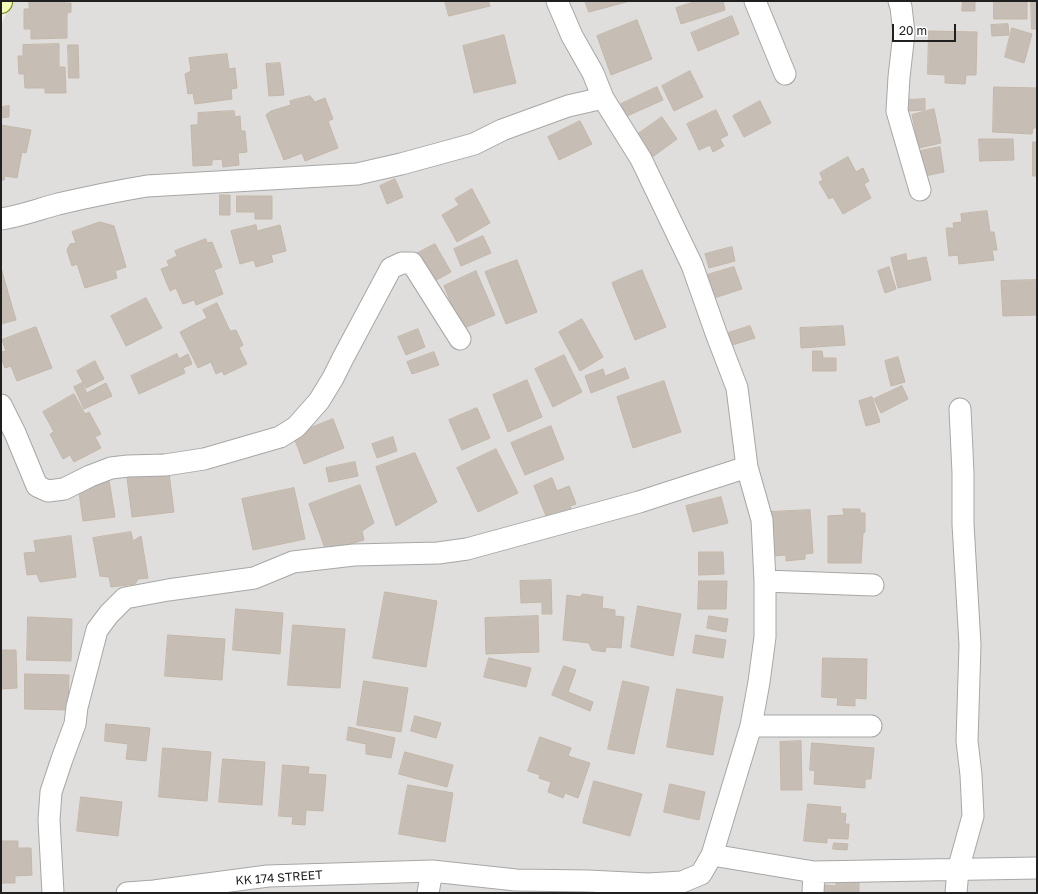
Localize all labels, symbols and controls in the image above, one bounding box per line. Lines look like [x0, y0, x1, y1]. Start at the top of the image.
scale bar [894, 16, 958, 42]
text: 20 m [899, 23, 927, 38]
street label: KK 174 STREET [235, 868, 323, 888]

